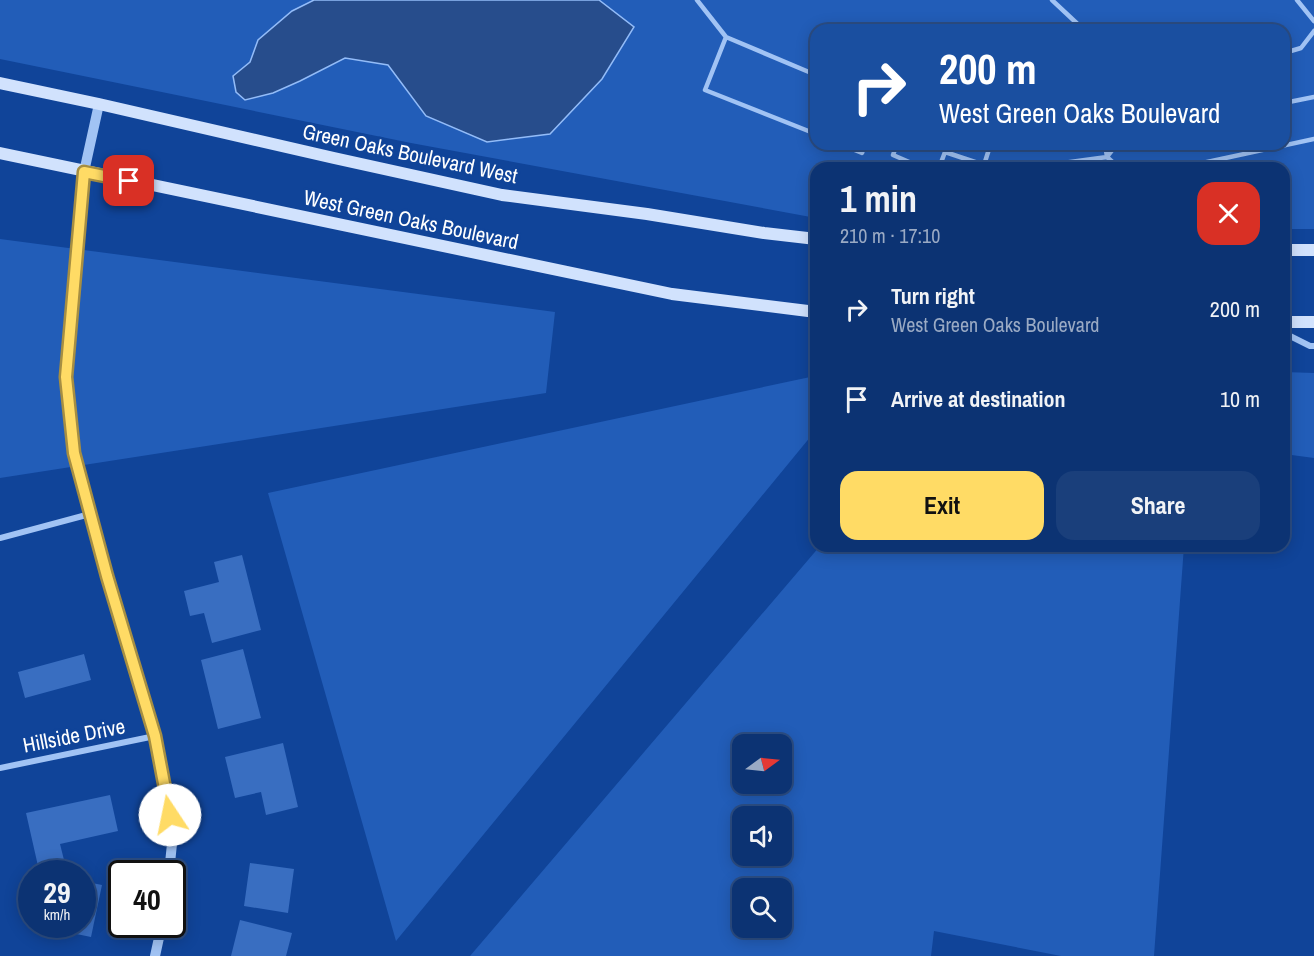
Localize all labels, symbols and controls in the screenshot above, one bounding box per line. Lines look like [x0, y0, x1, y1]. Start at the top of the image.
text: 200 m [939, 41, 1037, 97]
icon: right [840, 48, 918, 126]
text: West Green Oaks Boulevard [939, 95, 1220, 131]
street label: Green Oaks Boulevard West [300, 117, 520, 190]
pin [103, 155, 154, 206]
icon: arrive [112, 164, 145, 197]
text: 1 min [840, 175, 917, 223]
button: close [1197, 182, 1260, 245]
street label: West Green Oaks Boulevard [301, 183, 521, 256]
text: 210 m · 17:10 [840, 222, 940, 249]
text: Turn right [891, 281, 975, 311]
icon: right [840, 293, 873, 326]
text: 200 m [1210, 294, 1260, 324]
text: West Green Oaks Boulevard [891, 311, 1099, 338]
icon: arrive [840, 383, 873, 416]
text: Arrive at destination [891, 384, 1065, 414]
text: 10 m [1220, 384, 1260, 414]
button: Exit [840, 471, 1044, 540]
button: Share [1056, 471, 1260, 540]
street label: Hillside Drive [20, 711, 127, 760]
north arrow [732, 734, 792, 794]
map controls [732, 734, 792, 938]
position arrow [138, 783, 202, 847]
button: sound [732, 806, 792, 866]
speed limit sign: 40 [108, 860, 186, 938]
text: 29 [43, 872, 71, 912]
button: search [732, 878, 792, 938]
text: km/h [44, 904, 70, 925]

